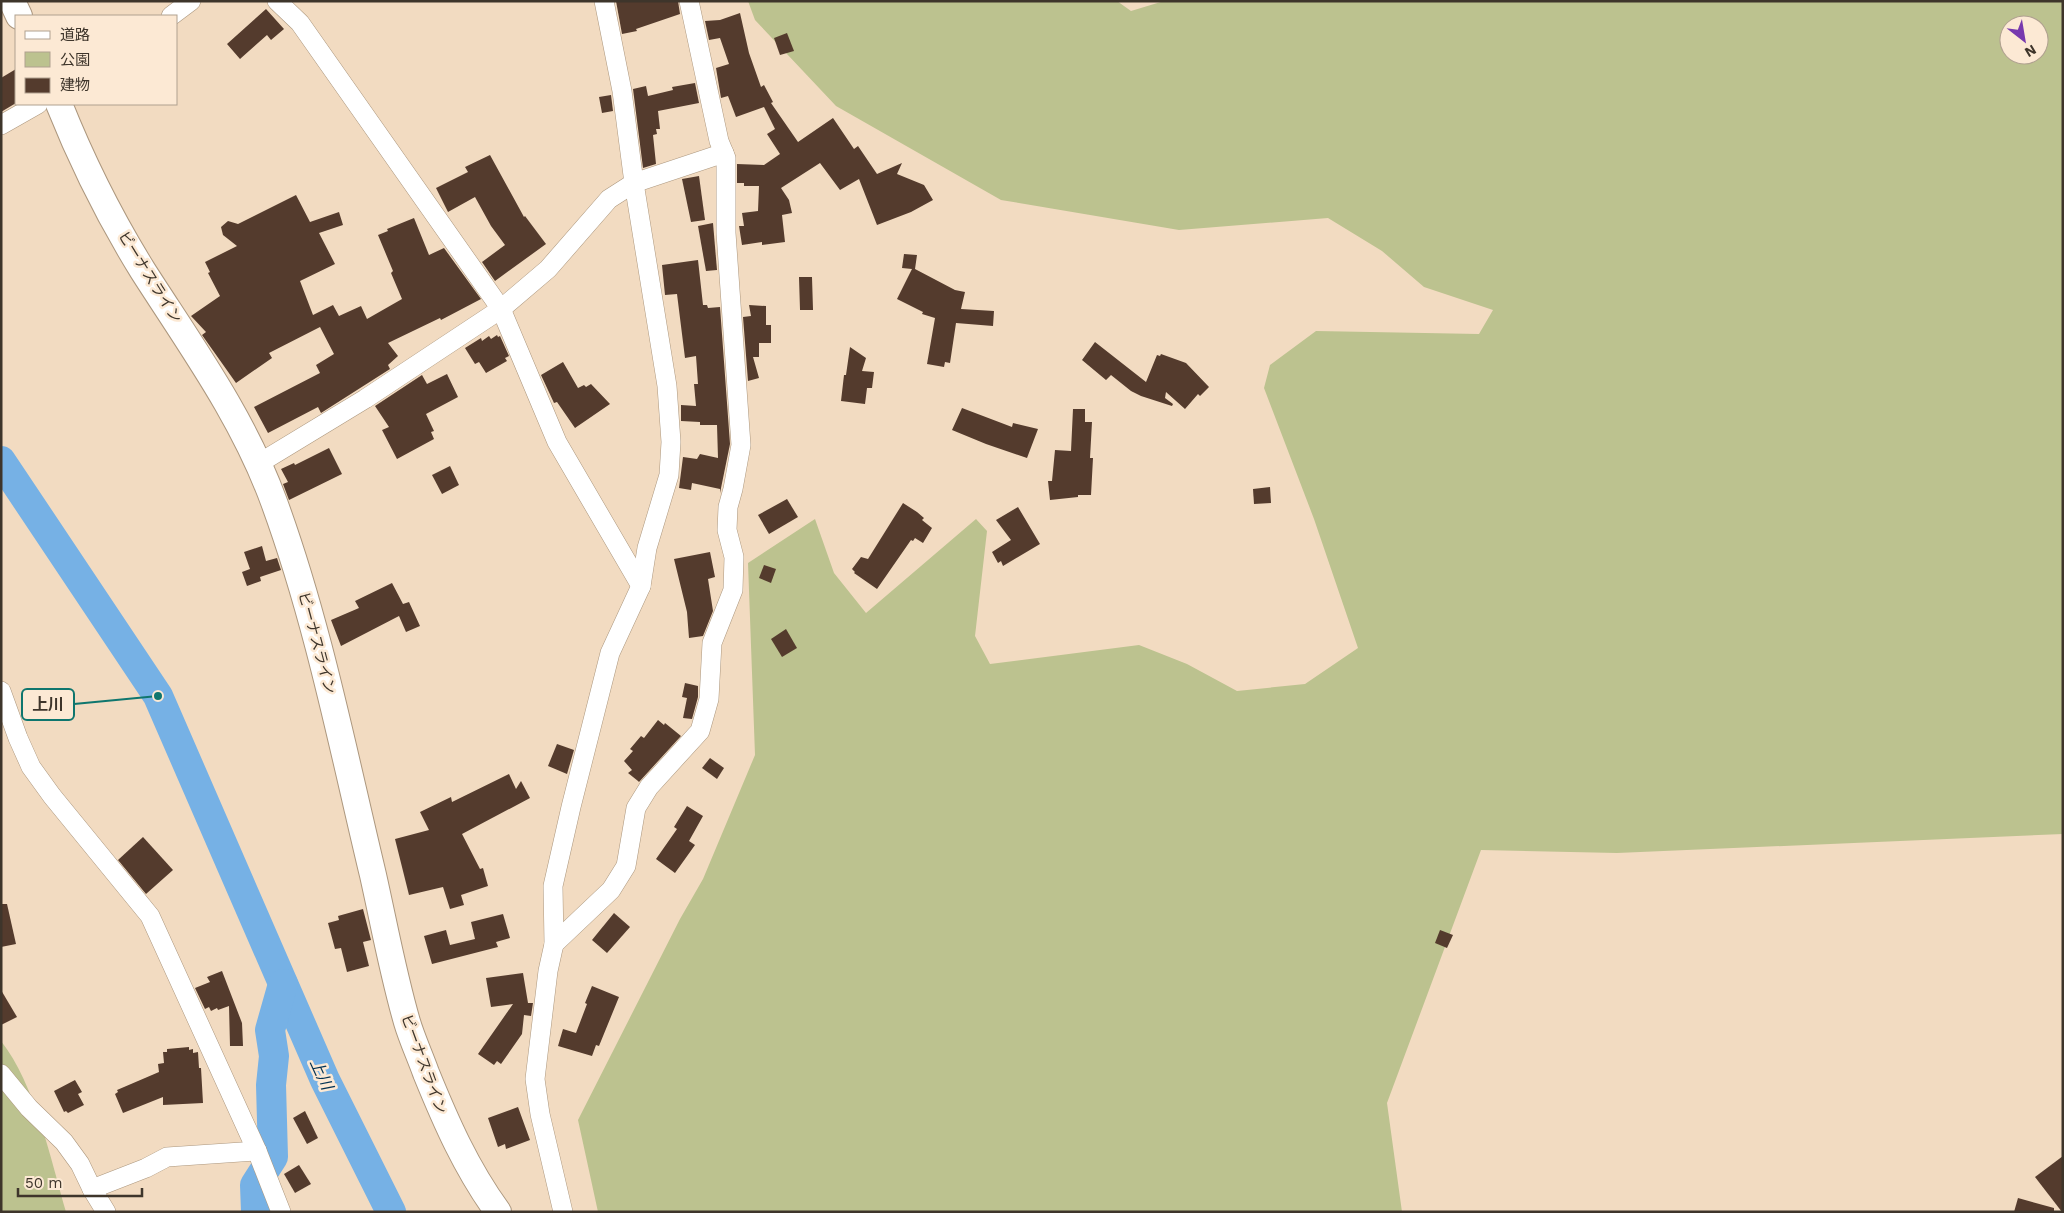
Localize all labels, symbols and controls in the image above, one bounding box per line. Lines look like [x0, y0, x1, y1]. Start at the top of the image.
legend [15, 15, 178, 105]
north arrow [1999, 15, 2049, 65]
text: 道路 [60, 26, 90, 44]
text: N [2022, 42, 2039, 61]
text: 公園 [60, 51, 90, 69]
text: 建物 [60, 76, 90, 94]
street label: ビーナスライン [115, 228, 185, 326]
street label: ビーナスライン [295, 590, 339, 696]
callout: 上川 [22, 689, 74, 720]
text: 上川 [32, 695, 64, 714]
street label: ビーナスライン [398, 1012, 450, 1116]
water label: 上川 [306, 1056, 338, 1095]
scale bar [18, 1166, 141, 1198]
text: 50 m [25, 1174, 62, 1192]

